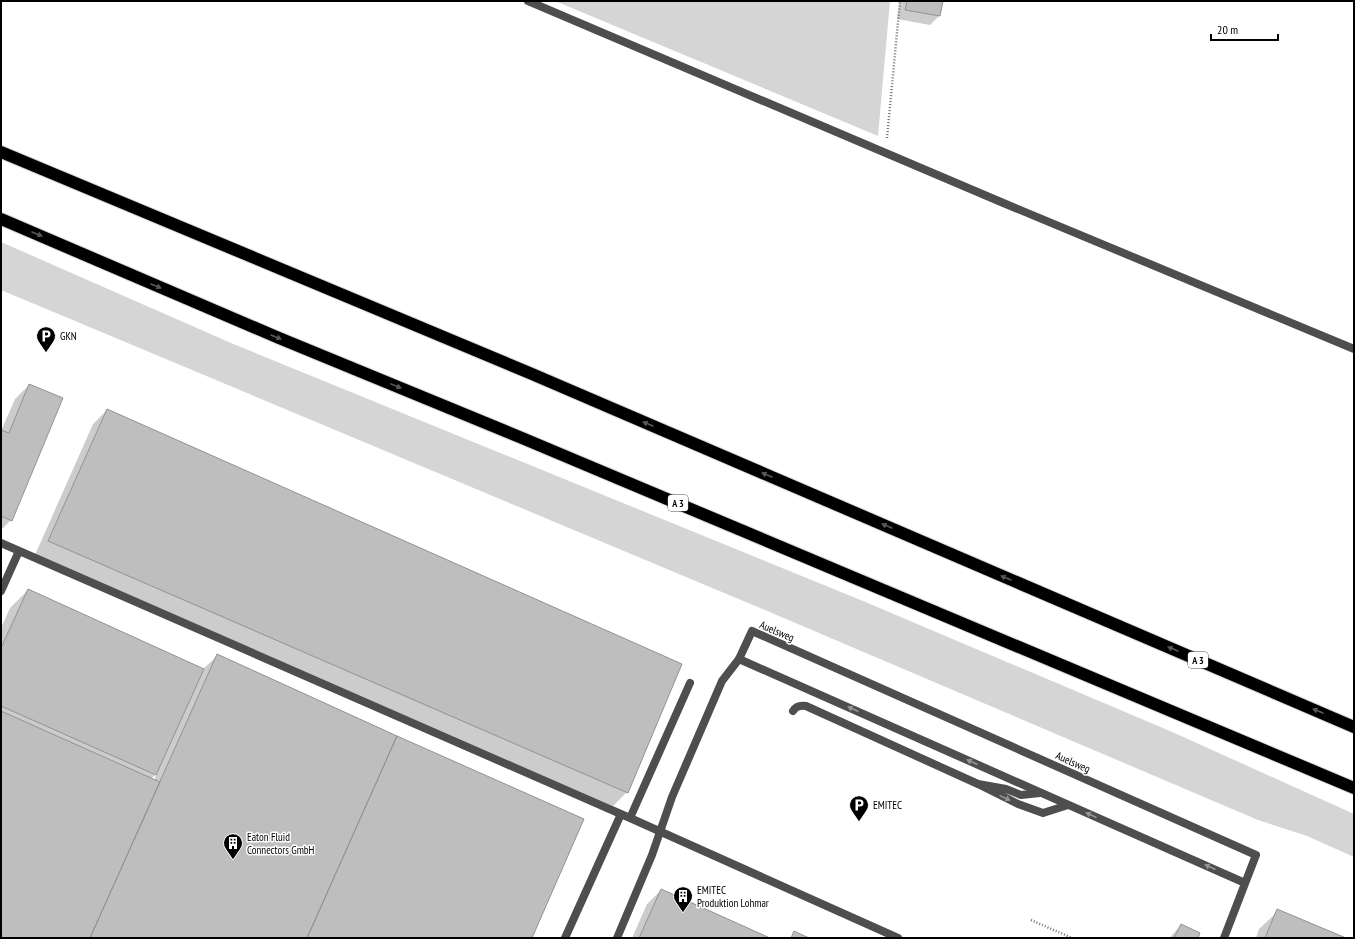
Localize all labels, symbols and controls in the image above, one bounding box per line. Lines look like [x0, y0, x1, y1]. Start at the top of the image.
scale bar [1211, 16, 1278, 42]
text: 20 m [1217, 22, 1238, 37]
one-way arrow [31, 232, 43, 238]
one-way arrow [151, 283, 163, 289]
parking icon: GKN [35, 325, 57, 353]
place label: GKN [60, 329, 77, 343]
one-way arrow [270, 334, 282, 340]
one-way arrow [391, 383, 402, 389]
one-way arrow [641, 420, 653, 426]
one-way arrow [762, 472, 773, 478]
road number: A 3 [668, 495, 688, 511]
one-way arrow [881, 523, 892, 529]
one-way arrow [1000, 574, 1012, 580]
street label: Auelsweg [758, 617, 797, 645]
one-way arrow [1167, 646, 1179, 652]
road number: A 3 [1188, 652, 1208, 668]
one-way arrow [847, 706, 859, 712]
one-way arrow [1312, 708, 1324, 714]
street label: Auelsweg [1054, 748, 1093, 776]
one-way arrow [966, 759, 977, 765]
parking icon: EMITEC [848, 794, 870, 822]
one-way arrow [1000, 795, 1011, 801]
place label: EMITEC [873, 798, 902, 812]
one-way arrow [1085, 812, 1096, 818]
place label: Eaton Fluid Connectors GmbH [247, 830, 315, 857]
building icon: Eaton Fluid Connectors GmbH [222, 832, 244, 860]
one-way arrow [1203, 864, 1215, 870]
place label: EMITEC Produktion Lohmar [697, 883, 769, 910]
building icon: EMITEC Produktion Lohmar [672, 885, 694, 913]

